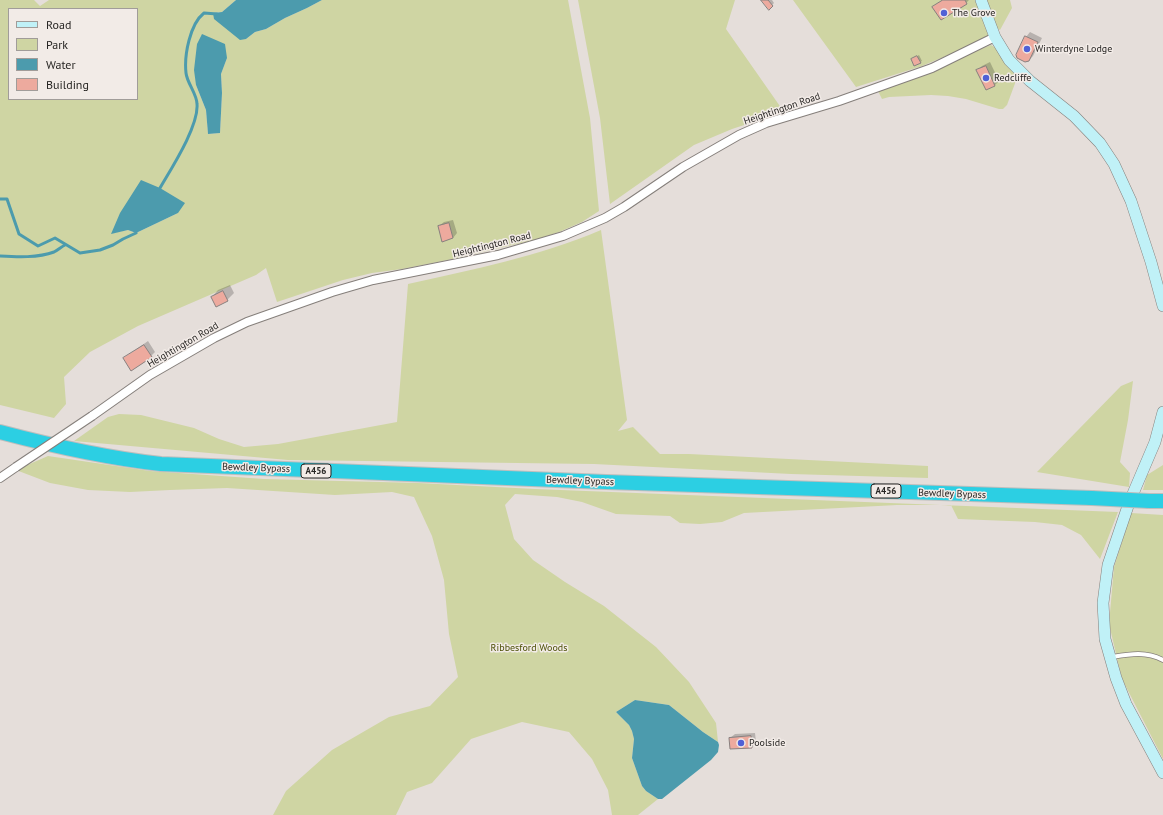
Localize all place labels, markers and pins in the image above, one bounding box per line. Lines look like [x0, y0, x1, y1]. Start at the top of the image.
place label: The Grove [952, 7, 995, 19]
marker: The Grove [939, 8, 949, 18]
place label: Winterdyne Lodge [1035, 43, 1112, 55]
marker: Winterdyne Lodge [1022, 44, 1032, 54]
place label: Redcliffe [994, 72, 1031, 84]
marker: Redcliffe [981, 73, 991, 83]
place label: Poolside [749, 737, 785, 749]
marker: Poolside [736, 738, 746, 748]

